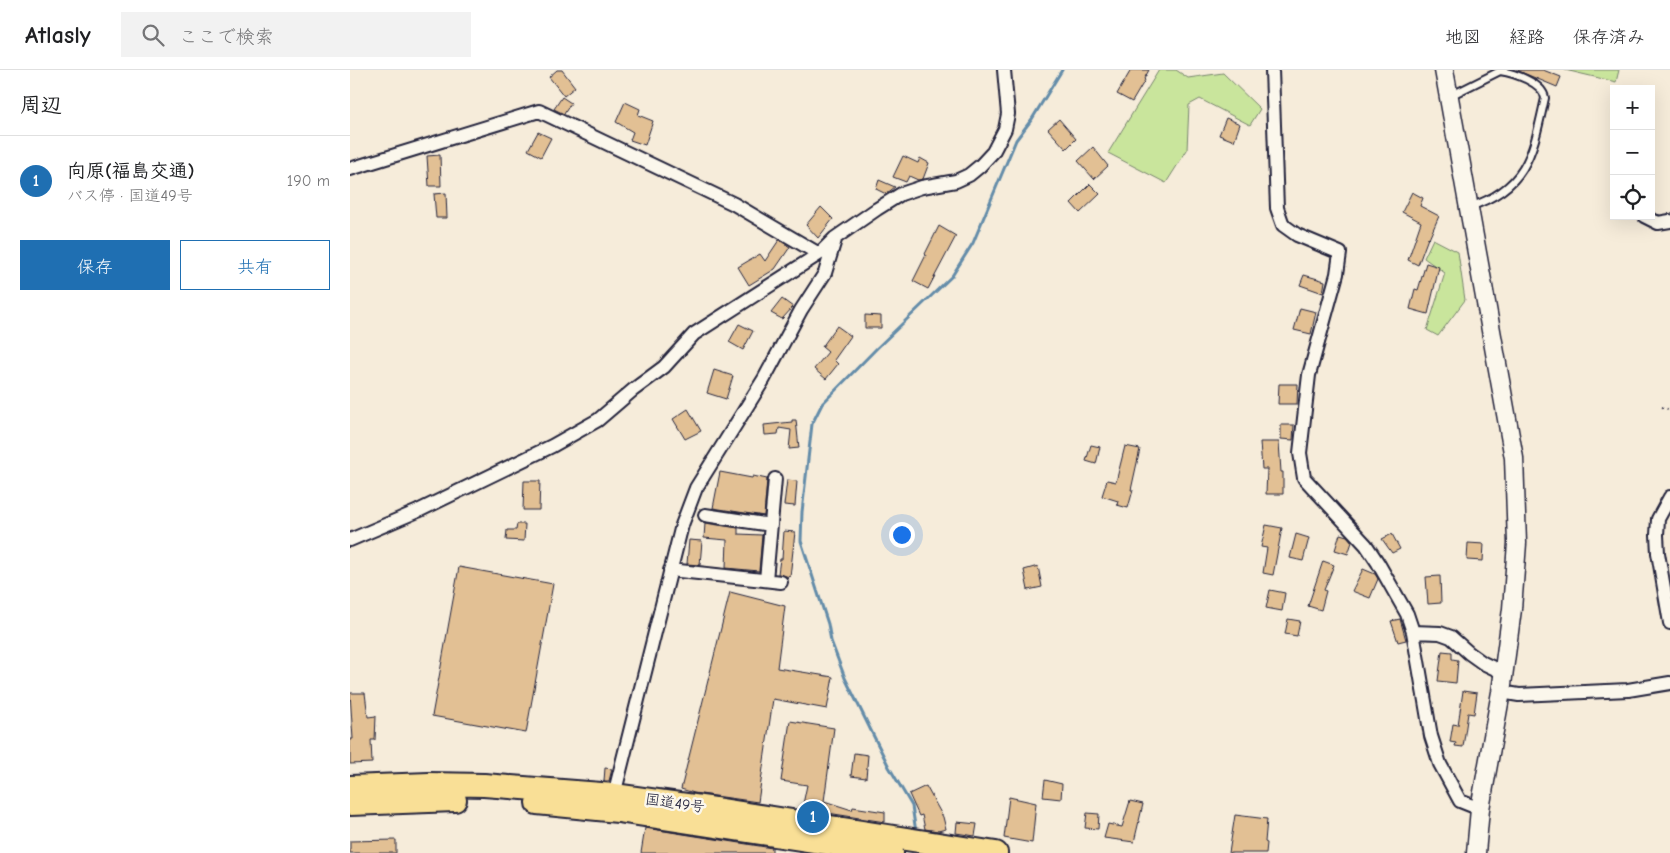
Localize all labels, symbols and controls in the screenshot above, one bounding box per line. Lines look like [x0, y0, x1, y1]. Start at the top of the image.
search box [121, 12, 471, 57]
text: Atlasly [25, 21, 91, 49]
icon: search [139, 21, 167, 49]
text: ここで検索 [179, 26, 274, 48]
text: 地図 [1445, 27, 1481, 48]
text: 経路 [1509, 27, 1545, 48]
text: 保存済み [1573, 27, 1645, 48]
map controls [1610, 85, 1655, 220]
button: + [1610, 85, 1655, 130]
text: 周辺 [20, 93, 62, 117]
button: − [1610, 130, 1655, 175]
text: 向原(福島交通) [67, 160, 195, 182]
text: 1 [33, 172, 39, 190]
text: 190 m [287, 172, 330, 190]
button: locate [1610, 175, 1655, 220]
text: バス停 · 国道49号 [67, 187, 193, 205]
button: 保存 [20, 240, 170, 290]
button: 共有 [180, 240, 330, 290]
your location [889, 522, 915, 548]
street label: 国道49号 [644, 790, 706, 816]
pin: 1 [797, 798, 829, 836]

